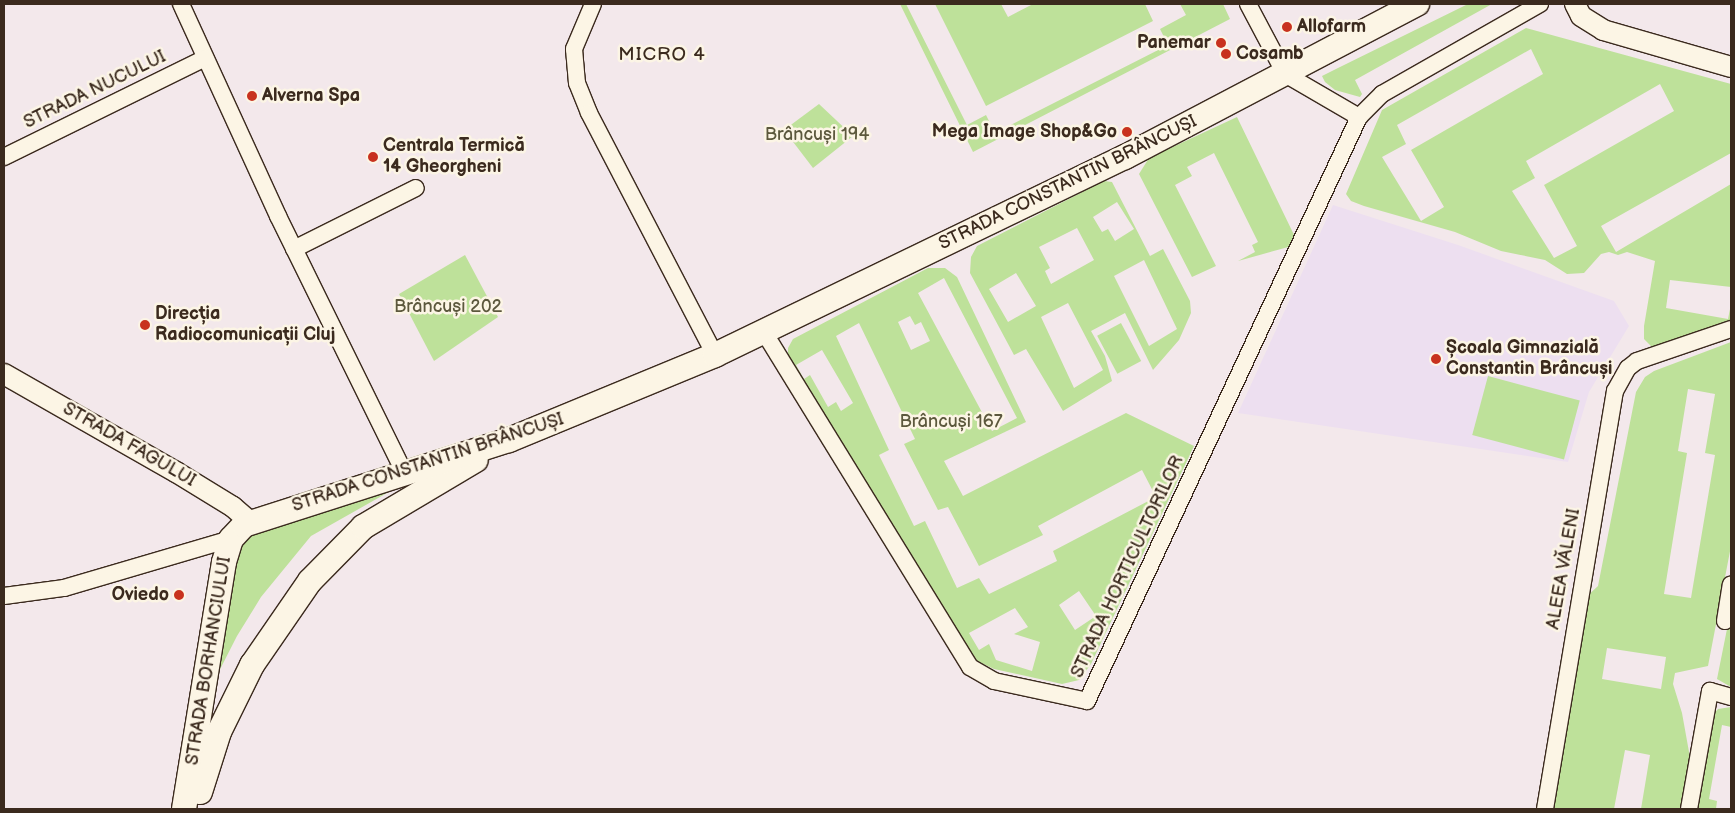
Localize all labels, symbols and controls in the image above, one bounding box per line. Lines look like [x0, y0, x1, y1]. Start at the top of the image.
place label: Allofarm [1297, 16, 1366, 38]
marker: Allofarm [1281, 21, 1293, 33]
place label: Panemar [1137, 32, 1211, 54]
marker: Panemar [1215, 37, 1227, 49]
place label: Cosamb [1236, 43, 1304, 65]
district label: MICRO 4 [617, 44, 707, 66]
street label: STRADA NUCULUI [20, 46, 170, 134]
marker: Cosamb [1220, 48, 1232, 60]
place label: Alverna Spa [262, 85, 360, 107]
marker: Alverna Spa [246, 90, 258, 102]
street label: STRADA CONSTANTIN BRÂNCUȘI [935, 111, 1201, 255]
place label: Mega Image Shop&Go [932, 121, 1117, 143]
park label: Brâncuși 194 [765, 124, 869, 146]
marker: Mega Image Shop&Go [1121, 126, 1133, 138]
place label: Centrala Termică 14 Gheorgheni [383, 136, 525, 178]
marker: Centrala Termică 14 Gheorgheni [367, 151, 379, 163]
park label: Brâncuși 202 [394, 296, 502, 318]
place label: Direcția Radiocomunicații Cluj [155, 304, 335, 346]
marker: Direcția Radiocomunicații Cluj [139, 319, 151, 331]
place label: Școala Gimnazială Constantin Brâncuși [1446, 338, 1612, 380]
marker: Școala Gimnazială Constantin Brâncuși [1430, 353, 1442, 365]
street label: STRADA FAGULUI [59, 398, 199, 492]
street label: STRADA CONSTANTIN BRÂNCUȘI [289, 409, 567, 517]
park label: Brâncuși 167 [899, 411, 1003, 433]
street label: STRADA HORTICULTORILOR [1067, 452, 1189, 682]
street label: ALEEA VĂLENI [1543, 507, 1585, 631]
street label: STRADA BORHANCIULUI [182, 555, 236, 767]
place label: Oviedo [112, 584, 169, 606]
marker: Oviedo [173, 589, 185, 601]

